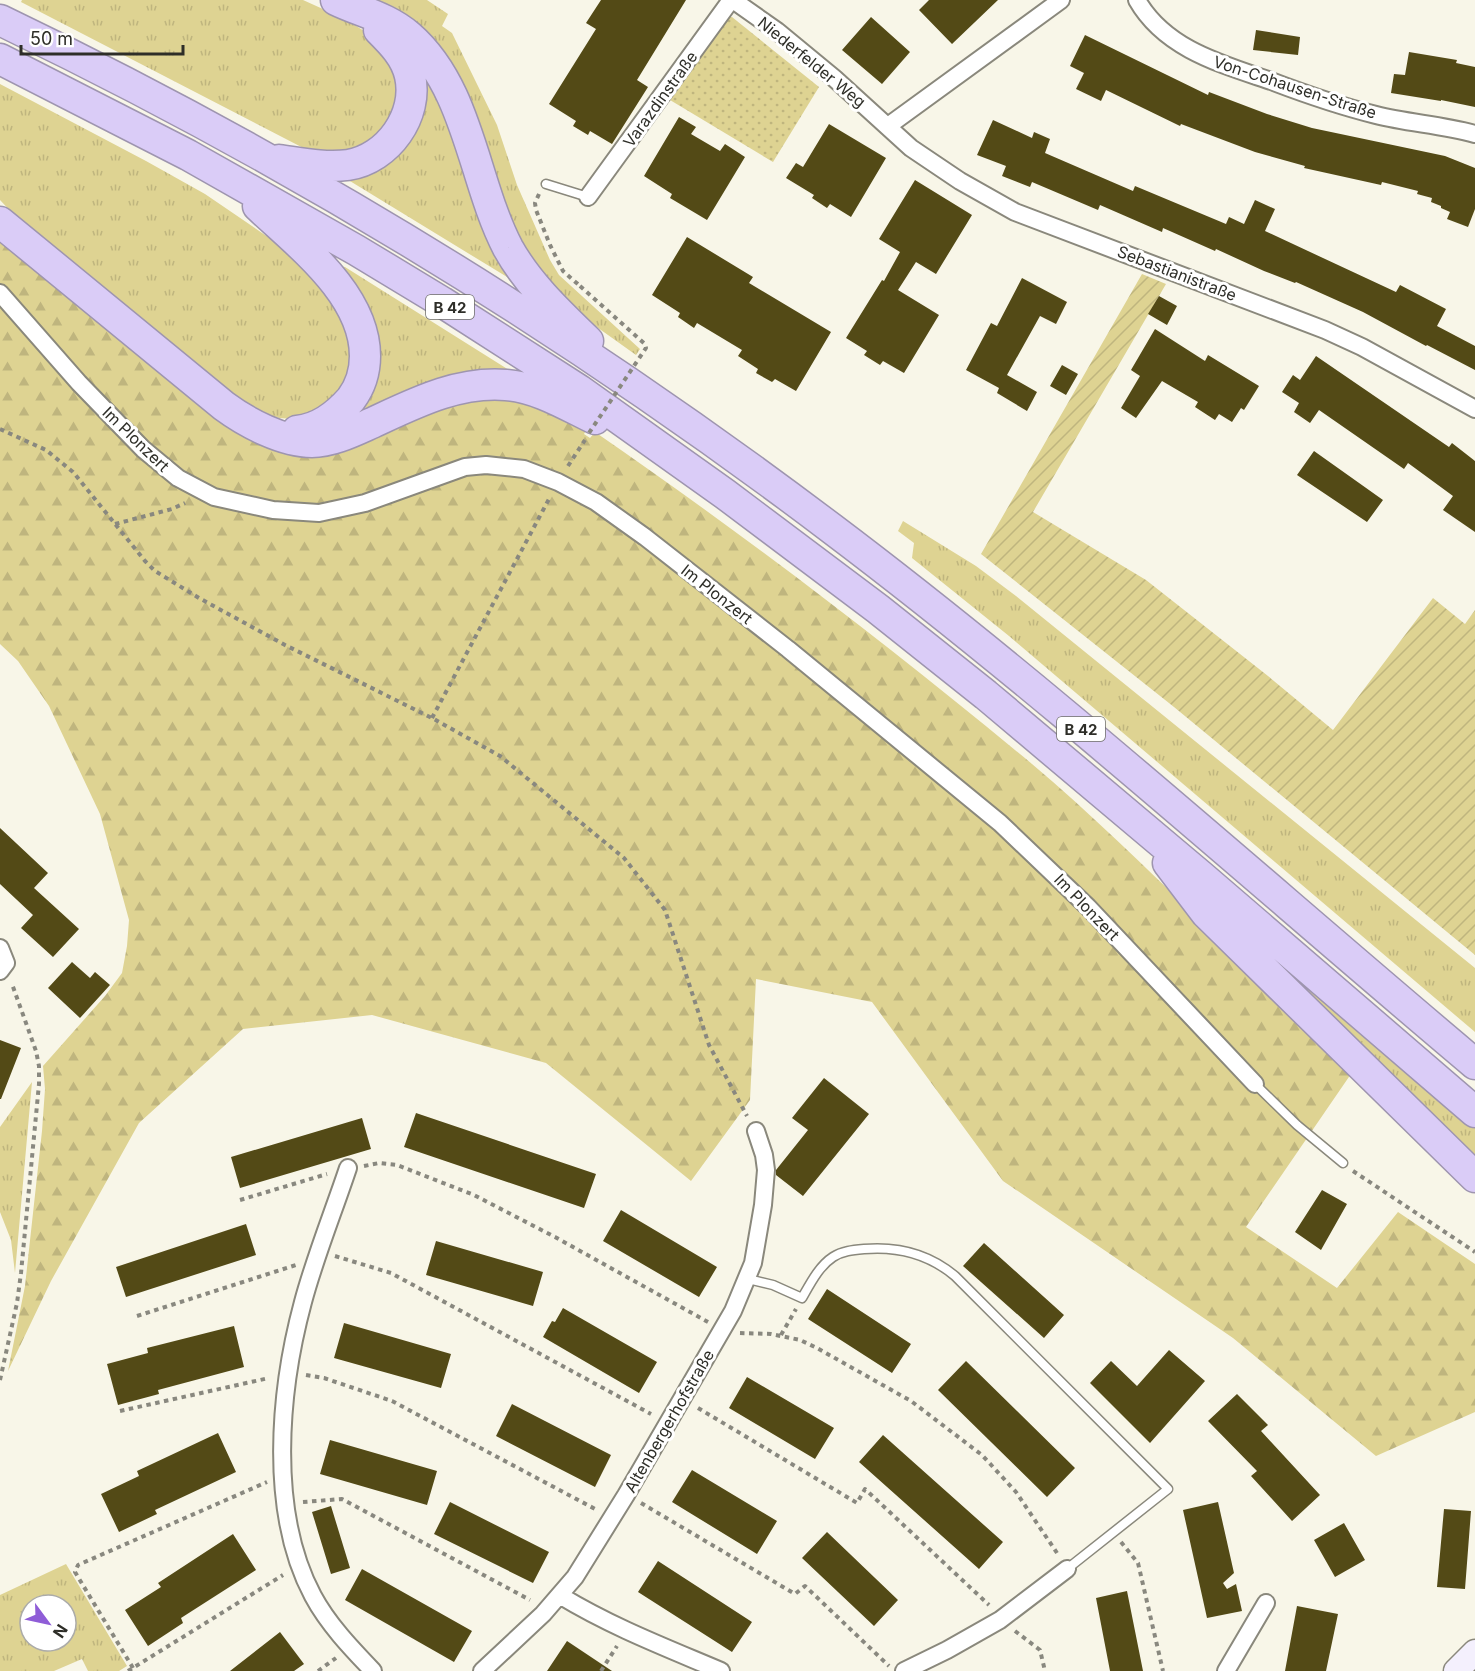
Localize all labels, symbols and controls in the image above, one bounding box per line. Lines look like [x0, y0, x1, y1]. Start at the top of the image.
street label: Niederfelder Weg [754, 12, 870, 112]
scale bar [21, 18, 183, 56]
text: 50 m [30, 28, 73, 49]
street label: Varazdinstraße [618, 47, 702, 151]
street label: Von-Cohausen-Straße [1211, 51, 1379, 123]
street label: Sebastianistraße [1114, 241, 1240, 305]
road number: B 42 [426, 295, 474, 319]
street label: Im Plonzert [98, 402, 174, 476]
street label: Im Plonzert [677, 560, 757, 628]
road number: B 42 [1057, 717, 1105, 741]
street label: Im Plonzert [1050, 869, 1124, 945]
street label: Altenbergerhofstraße [620, 1346, 718, 1496]
north arrow [18, 1593, 78, 1653]
text: N [49, 1621, 72, 1642]

